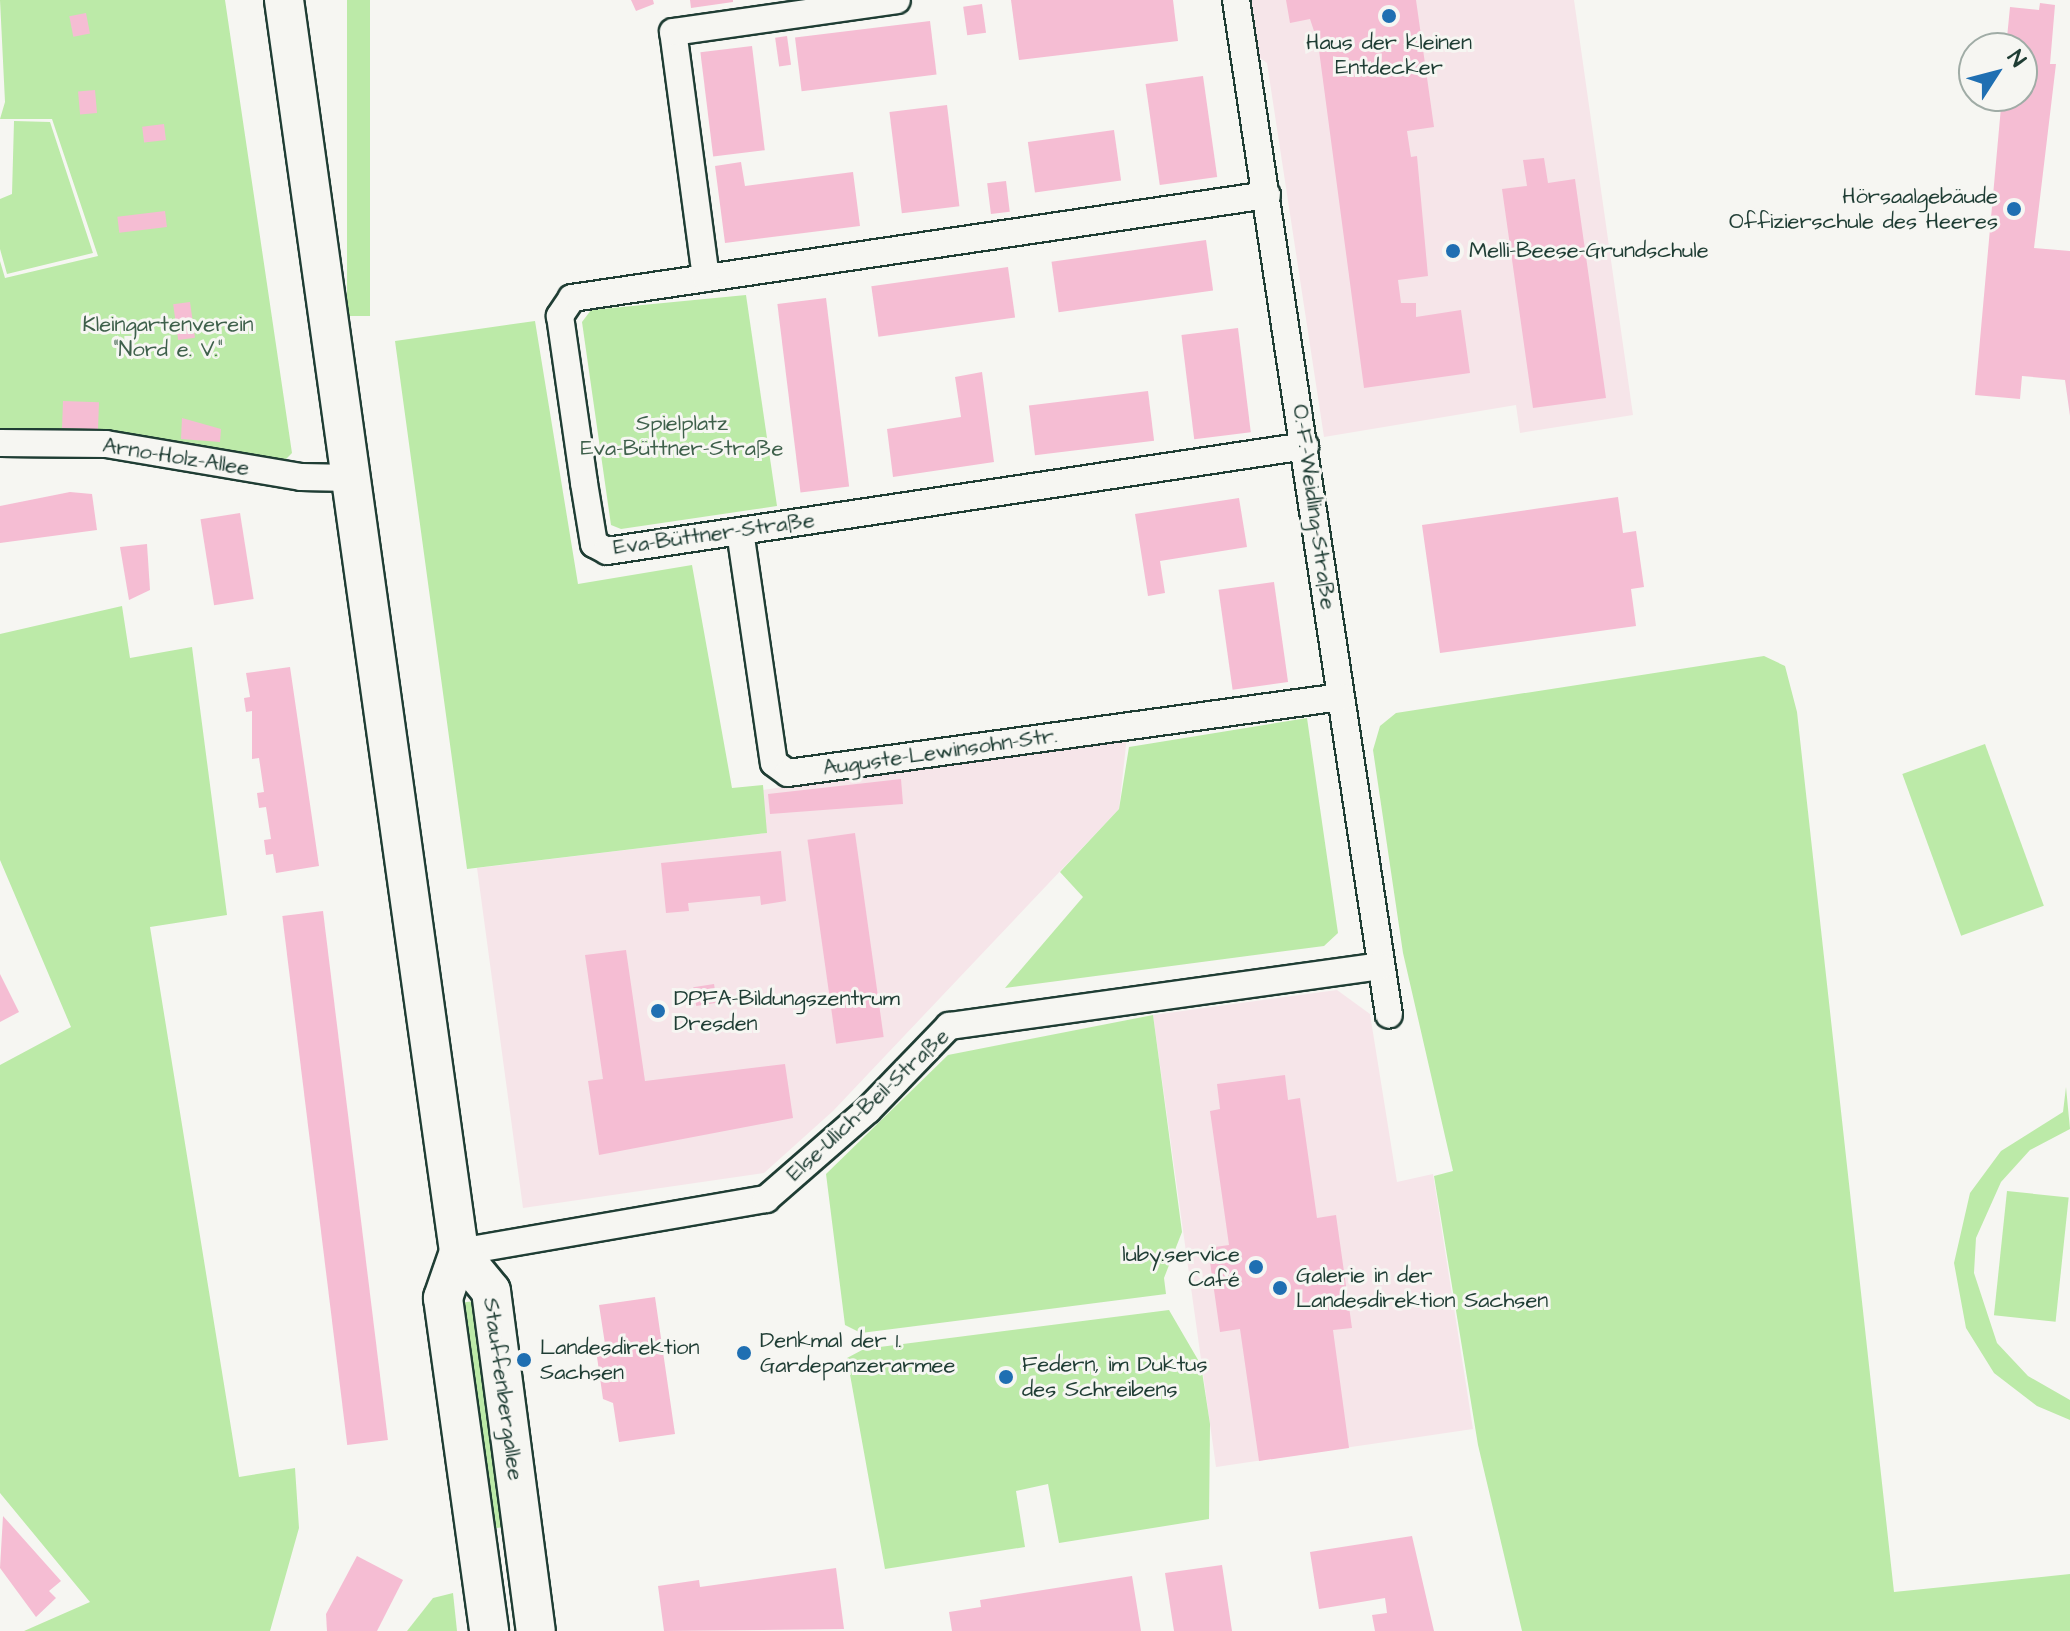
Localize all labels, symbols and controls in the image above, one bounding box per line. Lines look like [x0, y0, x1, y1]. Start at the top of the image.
marker: Haus der kleinen Entdecker [1380, 7, 1398, 25]
place label: Haus der kleinen Entdecker [1306, 29, 1472, 80]
north arrow [1958, 32, 2038, 112]
text: N [2000, 44, 2033, 73]
place label: Hörsaalgebäude Offizierschule des Heeres [1729, 183, 1998, 234]
marker: Hörsaalgebäude Offizierschule des Heeres [2005, 200, 2023, 218]
place label: Melli-Beese-Grundschule [1469, 238, 1709, 264]
marker: Melli-Beese-Grundschule [1444, 242, 1462, 260]
park label: Kleingartenverein "Nord e. V." [82, 311, 254, 362]
street label: O.-F.-Weidling-Straße [1287, 403, 1341, 611]
park label: Spielplatz Eva-Büttner-Straße [581, 410, 783, 462]
street label: Arno-Holz-Allee [101, 432, 251, 482]
street label: Eva-Büttner-Straße [612, 507, 816, 561]
street label: Auguste-Lewinsohn-Str. [821, 722, 1059, 782]
place label: DPFA-Bildungszentrum Dresden [674, 985, 900, 1036]
marker: DPFA-Bildungszentrum Dresden [649, 1002, 667, 1020]
street label: Else-Ulich-Beil-Straße [781, 1023, 955, 1187]
place label: luby.service Café [1122, 1241, 1240, 1292]
marker: luby.service Café [1247, 1258, 1265, 1276]
place label: Galerie in der Landesdirektion Sachsen [1296, 1262, 1548, 1314]
marker: Galerie in der Landesdirektion Sachsen [1271, 1279, 1289, 1297]
street label: Stauffenbergallee [477, 1296, 529, 1482]
place label: Denkmal der 1. Gardepanzerarmee [760, 1327, 955, 1378]
place label: Landesdirektion Sachsen [540, 1334, 699, 1386]
marker: Denkmal der 1. Gardepanzerarmee [735, 1344, 753, 1362]
marker: Landesdirektion Sachsen [515, 1351, 533, 1369]
place label: Federn, im Duktus des Schreibens [1022, 1351, 1207, 1402]
marker: Federn, im Duktus des Schreibens [997, 1368, 1015, 1386]

